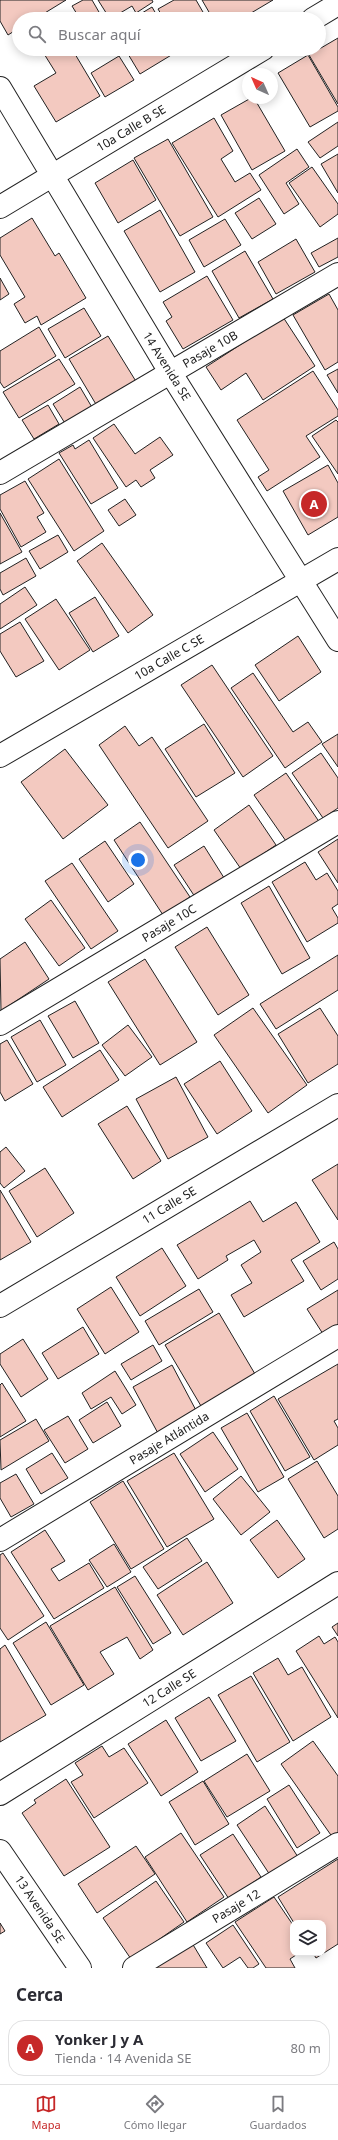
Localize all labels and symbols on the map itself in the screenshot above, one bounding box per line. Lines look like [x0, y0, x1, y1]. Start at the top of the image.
north arrow [242, 68, 278, 104]
street label: 10a Calle B SE [93, 101, 169, 155]
street label: Pasaje 10B [179, 326, 241, 372]
street label: 14 Avenida SE [139, 328, 195, 404]
pin: A [301, 489, 327, 519]
street label: 10a Calle C SE [131, 630, 207, 684]
your location [128, 850, 148, 870]
street label: Pasaje 10C [139, 900, 200, 946]
street label: 11 Calle SE [139, 1182, 199, 1228]
street label: Pasaje Atlántida [126, 1407, 212, 1469]
street label: 12 Calle SE [139, 1665, 199, 1711]
street label: 13 Avenida SE [11, 1872, 69, 1946]
street label: Pasaje 12 [209, 1885, 263, 1927]

